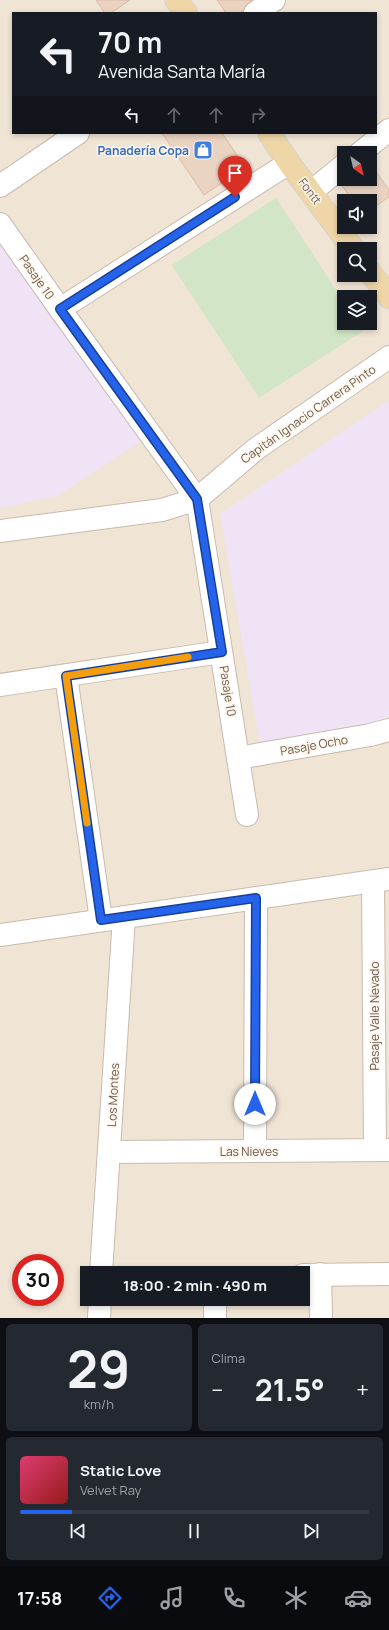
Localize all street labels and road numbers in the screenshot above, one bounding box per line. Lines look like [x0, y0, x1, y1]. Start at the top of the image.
street label: Fontt [294, 174, 326, 208]
street label: Pasaje 10 [15, 251, 59, 303]
street label: Capitán Ignacio Carrera Pinto [237, 361, 379, 467]
street label: Pasaje 10 [216, 664, 240, 718]
street label: Pasaje Ocho [279, 731, 349, 759]
street label: Pasaje Valle Nevado [366, 961, 383, 1071]
street label: Los Montes [103, 1063, 123, 1127]
street label: Las Nieves [220, 1143, 278, 1160]

